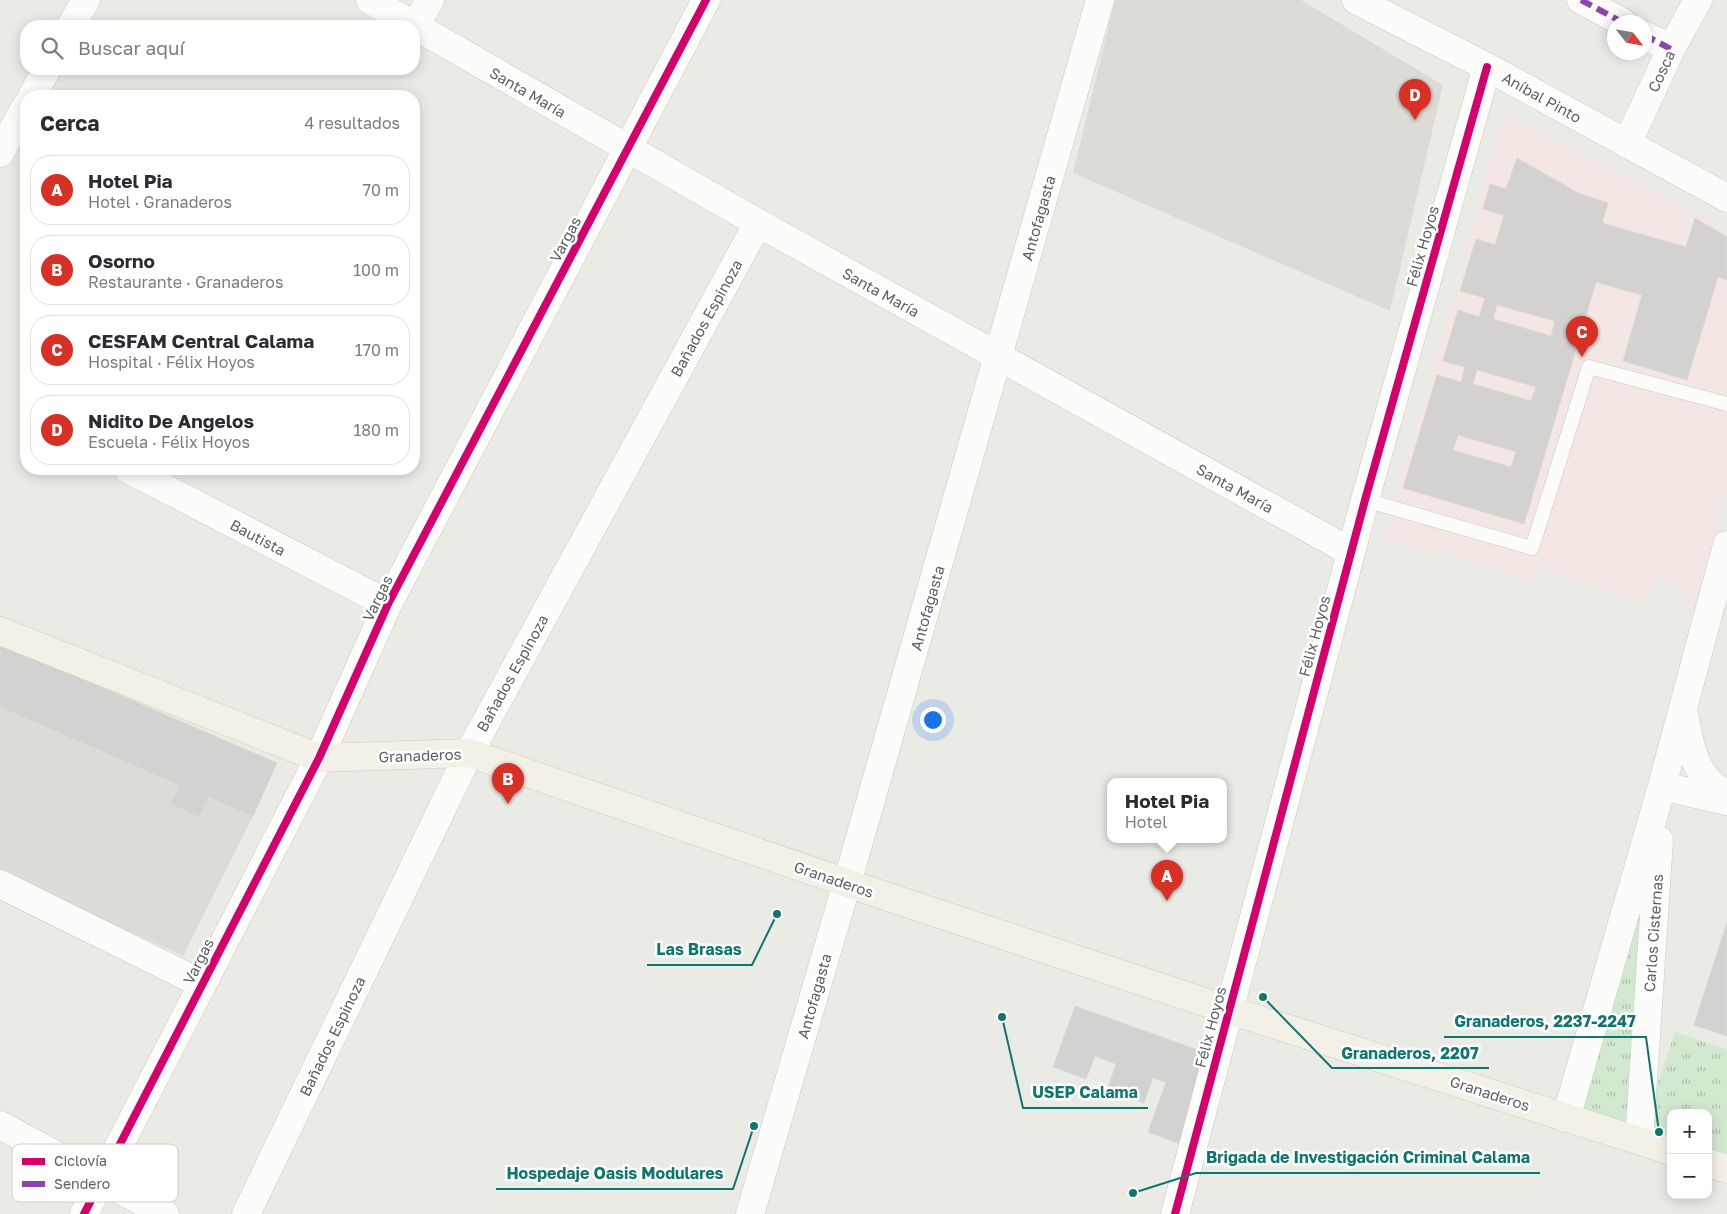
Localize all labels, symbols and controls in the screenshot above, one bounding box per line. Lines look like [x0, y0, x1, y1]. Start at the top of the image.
north arrow [1607, 15, 1652, 60]
search box [20, 20, 420, 75]
icon: search [38, 34, 66, 62]
text: Buscar aquí [78, 36, 185, 59]
street label: Cosca [1644, 47, 1678, 95]
street label: Santa María [487, 63, 569, 121]
street label: Aníbal Pinto [1499, 68, 1585, 126]
pin: D [1399, 79, 1431, 120]
text: Cerca [40, 110, 99, 136]
text: 4 resultados [305, 113, 400, 133]
text: Hotel Pia [88, 169, 173, 192]
street label: Antofagasta [1017, 173, 1059, 263]
text: A [51, 180, 63, 200]
text: 70 m [362, 180, 399, 200]
text: Hotel · Granaderos [88, 192, 232, 212]
street label: Félix Hoyos [1402, 203, 1442, 289]
street label: Vargas [546, 213, 584, 265]
text: Osorno [88, 249, 155, 272]
street label: Bañados Espinoza [666, 256, 746, 380]
text: B [51, 260, 63, 280]
text: 100 m [353, 260, 399, 280]
street label: Santa María [839, 263, 923, 321]
text: Restaurante · Granaderos [88, 272, 283, 292]
pin: C [1566, 316, 1598, 357]
text: CESFAM Central Calama [88, 329, 314, 352]
text: C [51, 340, 63, 360]
text: 170 m [355, 340, 399, 360]
text: Hospital · Félix Hoyos [88, 352, 255, 372]
text: Nidito De Angelos [88, 409, 254, 432]
text: D [51, 420, 63, 440]
text: 180 m [353, 420, 399, 440]
text: Escuela · Félix Hoyos [88, 432, 250, 452]
street label: Santa María [1193, 459, 1277, 517]
street label: Bautista [227, 515, 289, 559]
street label: Antofagasta [906, 563, 948, 653]
street label: Vargas [358, 572, 396, 624]
street label: Félix Hoyos [1295, 593, 1334, 679]
street label: Bañados Espinoza [472, 611, 552, 735]
your location [920, 707, 946, 733]
street label: Granaderos [378, 745, 462, 765]
pin: B [492, 763, 524, 804]
popup [1107, 778, 1227, 843]
text: Hotel Pia [1125, 789, 1209, 812]
text: Hotel [1125, 812, 1167, 832]
street label: Granaderos [792, 857, 876, 901]
pin: A [1151, 860, 1183, 901]
street label: Carlos Cisternas [1640, 873, 1666, 993]
callout: Las Brasas [647, 934, 752, 965]
street label: Vargas [179, 935, 217, 987]
text: Las Brasas [656, 939, 742, 959]
street label: Antofagasta [793, 951, 835, 1041]
street label: Bañados Espinoza [295, 973, 369, 1099]
street label: Félix Hoyos [1191, 984, 1230, 1070]
callout: Granaderos, 2237-2247 [1444, 1006, 1646, 1037]
text: Granaderos, 2237-2247 [1454, 1011, 1636, 1031]
callout: Granaderos, 2207 [1332, 1037, 1489, 1068]
text: Granaderos, 2207 [1341, 1043, 1479, 1063]
street label: Granaderos [1448, 1072, 1532, 1114]
callout: USEP Calama [1023, 1077, 1148, 1108]
text: USEP Calama [1032, 1082, 1138, 1102]
map controls [1667, 1109, 1712, 1199]
button: + [1667, 1109, 1712, 1154]
callout: Brigada de Investigación Criminal Calama [1196, 1142, 1540, 1173]
legend [12, 1144, 178, 1202]
text: Brigada de Investigación Criminal Calama [1206, 1147, 1530, 1167]
text: Ciclovía [54, 1152, 107, 1169]
button: − [1667, 1154, 1712, 1199]
callout: Hospedaje Oasis Modulares [496, 1158, 733, 1189]
text: Hospedaje Oasis Modulares [506, 1163, 724, 1183]
text: Sendero [54, 1175, 110, 1192]

